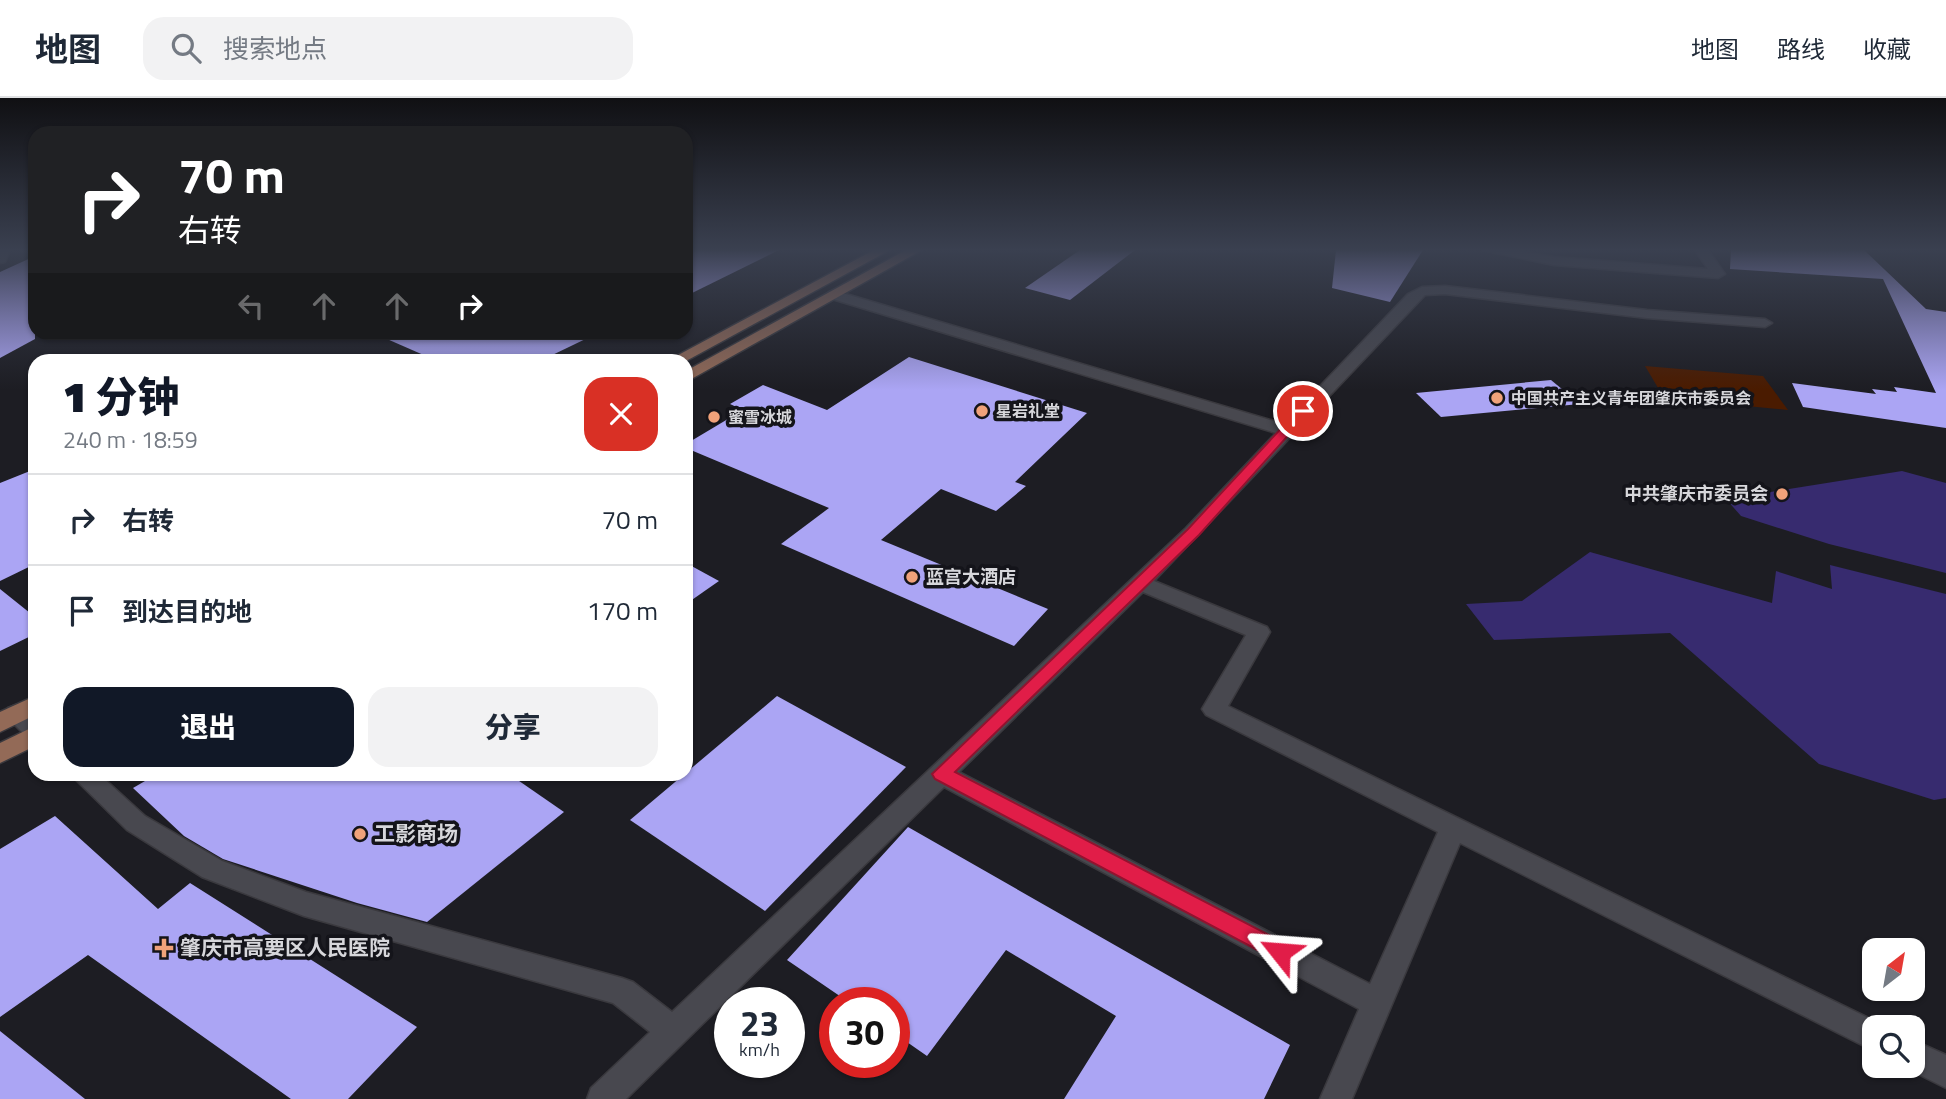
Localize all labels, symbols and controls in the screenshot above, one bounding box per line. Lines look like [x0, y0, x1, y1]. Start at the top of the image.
search box [143, 17, 633, 80]
text: 地图 [35, 24, 101, 74]
icon: search [167, 29, 205, 67]
text: 搜索地点 [223, 29, 327, 68]
text: 地图 [1691, 31, 1739, 67]
text: 路线 [1777, 31, 1825, 67]
text: 收藏 [1863, 31, 1911, 67]
text: 70 m [178, 137, 285, 212]
icon: right [63, 154, 154, 245]
text: 右转 [178, 206, 242, 254]
icon: left [232, 287, 270, 325]
icon: ahead [305, 287, 343, 325]
icon: ahead [378, 287, 416, 325]
icon: right [451, 287, 489, 325]
text: 1 分钟 [63, 364, 179, 428]
button: close [584, 377, 658, 451]
pin [1273, 381, 1333, 441]
place label: 中国共产主义青年团肇庆市委员会 [1511, 386, 1751, 410]
marker: 中国共产主义青年团肇庆市委员会 [1489, 390, 1505, 406]
icon: arrive [1284, 392, 1322, 430]
place label: 星岩礼堂 [996, 399, 1060, 423]
marker: 星岩礼堂 [974, 403, 990, 419]
place label: 蜜雪冰城 [728, 405, 792, 429]
marker: 蜜雪冰城 [706, 409, 722, 425]
text: 240 m · 18:59 [63, 422, 198, 457]
place label: 中共肇庆市委员会 [1624, 480, 1768, 507]
marker: 中共肇庆市委员会 [1774, 486, 1790, 502]
text: 70 m [601, 500, 658, 539]
icon: right [63, 501, 101, 539]
text: 右转 [122, 501, 174, 540]
place label: 蓝宫大酒店 [926, 563, 1016, 590]
marker: 蓝宫大酒店 [904, 569, 920, 585]
text: 170 m [587, 591, 658, 630]
icon: arrive [63, 592, 101, 630]
text: 到达目的地 [122, 592, 252, 631]
button: 退出 [63, 687, 354, 767]
button: 分享 [368, 687, 658, 767]
place label: 工影商场 [374, 817, 458, 849]
marker: 工影商场 [352, 826, 368, 842]
position arrow [1243, 915, 1317, 989]
place label: 肇庆市高要区人民医院 [180, 931, 390, 963]
marker: 肇庆市高要区人民医院 [154, 938, 174, 958]
north arrow [1862, 938, 1925, 1001]
map controls [1862, 938, 1925, 1078]
speed limit sign: 30 [819, 987, 910, 1078]
text: 23 [740, 996, 779, 1050]
button: search [1862, 1015, 1925, 1078]
text: km/h [739, 1036, 780, 1063]

